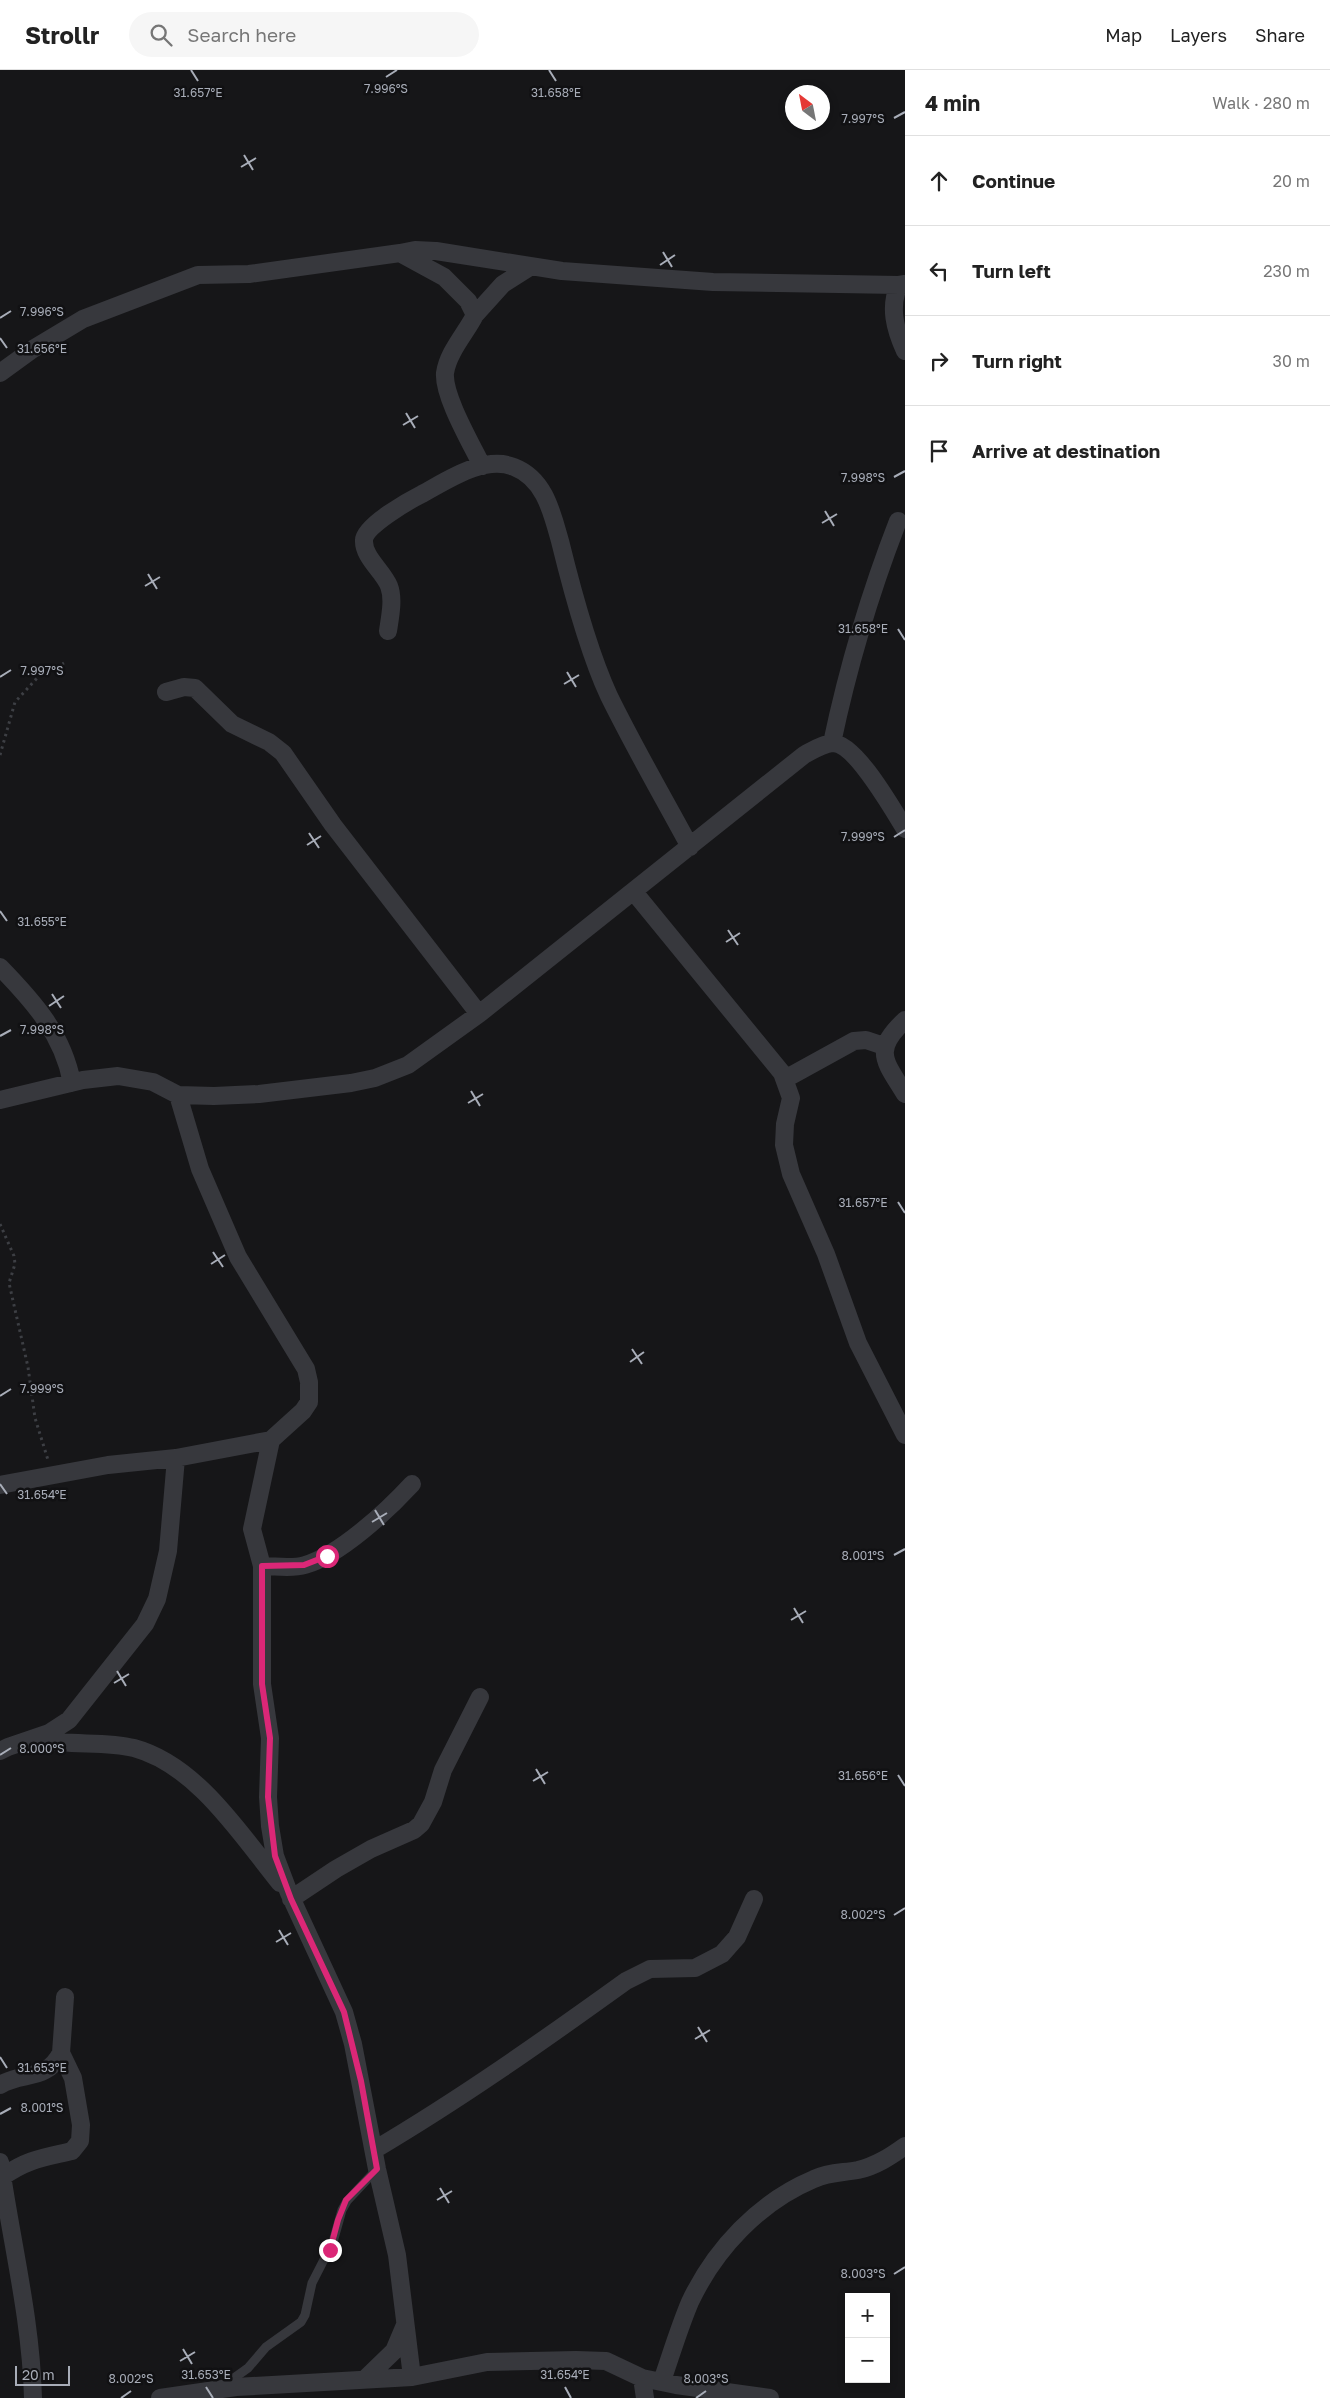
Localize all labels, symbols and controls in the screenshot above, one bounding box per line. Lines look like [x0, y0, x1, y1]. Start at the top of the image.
search box [129, 12, 479, 57]
text: Strollr [25, 20, 99, 49]
icon: search [147, 21, 175, 49]
text: Search here [187, 23, 296, 46]
text: Map [1105, 24, 1142, 46]
text: Layers [1170, 24, 1227, 46]
text: Share [1255, 24, 1305, 46]
text: 7.996°S [364, 81, 408, 96]
text: 31.657°E [173, 85, 223, 100]
text: 31.658°E [531, 85, 581, 100]
north arrow [785, 85, 830, 130]
text: 4 min [925, 90, 980, 116]
text: Walk · 280 m [1212, 93, 1310, 113]
text: 7.997°S [841, 111, 885, 126]
icon: ahead [925, 167, 953, 195]
text: Continue [972, 169, 1055, 192]
text: 20 m [1273, 171, 1310, 191]
icon: left [925, 257, 953, 285]
text: Turn left [972, 259, 1051, 282]
text: 230 m [1263, 261, 1310, 281]
text: 7.996°S [20, 304, 64, 319]
text: 31.656°E [17, 341, 67, 356]
icon: right [925, 347, 953, 375]
text: Turn right [972, 349, 1062, 372]
text: 30 m [1273, 351, 1310, 371]
icon: arrive [925, 437, 953, 465]
text: Arrive at destination [972, 439, 1160, 462]
text: 7.998°S [841, 470, 885, 485]
text: 31.658°E [838, 621, 888, 636]
text: 7.997°S [20, 663, 64, 678]
text: 7.999°S [841, 829, 885, 844]
text: 31.655°E [17, 914, 67, 929]
text: 7.998°S [20, 1022, 64, 1037]
text: 31.657°E [838, 1195, 888, 1210]
text: 7.999°S [20, 1381, 64, 1396]
text: 31.654°E [17, 1487, 67, 1502]
route start [316, 1545, 339, 1568]
text: 8.001°S [841, 1548, 885, 1563]
text: 8.000°S [19, 1741, 65, 1756]
text: 31.656°E [838, 1768, 888, 1783]
text: 8.002°S [840, 1907, 886, 1922]
text: 31.653°E [17, 2060, 67, 2075]
text: 8.001°S [20, 2100, 64, 2115]
route end [319, 2239, 342, 2262]
text: 8.003°S [840, 2266, 886, 2281]
map controls [845, 2293, 890, 2383]
button: + [845, 2293, 890, 2338]
button: − [845, 2338, 890, 2383]
scale bar [15, 2363, 70, 2386]
text: 20 m [22, 2366, 55, 2383]
text: 31.653°E [181, 2367, 231, 2382]
text: 31.654°E [540, 2367, 590, 2382]
text: 8.002°S [108, 2371, 154, 2386]
text: 8.003°S [683, 2371, 729, 2386]

